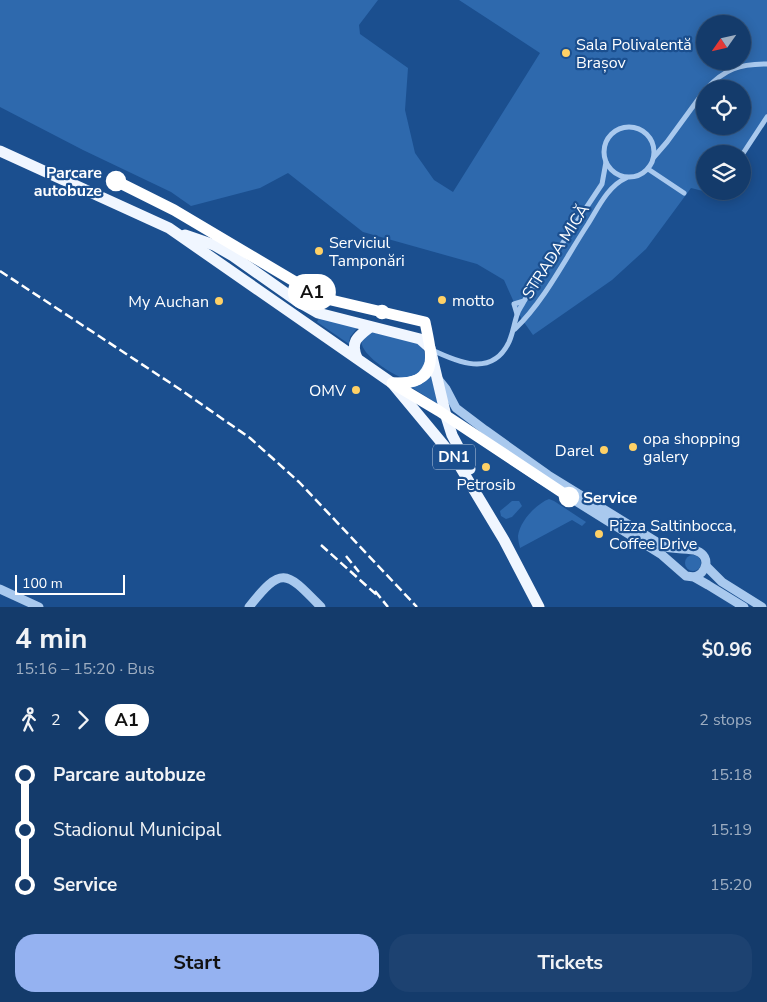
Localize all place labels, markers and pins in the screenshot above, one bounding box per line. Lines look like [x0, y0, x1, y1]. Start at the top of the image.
place label: Sala Polivalentă Brașov [576, 34, 692, 74]
marker: Sala Polivalentă Brașov [560, 47, 572, 59]
place label: Parcare autobuze [34, 162, 102, 202]
marker: Parcare autobuze [106, 171, 126, 191]
place label: Serviciul Tamponări [329, 232, 405, 272]
marker: Serviciul Tamponări [313, 245, 325, 257]
place label: motto [452, 290, 494, 312]
place label: My Auchan [128, 291, 209, 313]
marker: motto [436, 294, 448, 306]
marker: My Auchan [213, 295, 225, 307]
unlabelled marker [375, 305, 389, 319]
place label: OMV [309, 380, 347, 402]
marker: OMV [350, 384, 362, 396]
place label: opa shopping galery [643, 428, 740, 468]
place label: Darel [555, 440, 594, 462]
marker: opa shopping galery [627, 441, 639, 453]
marker: Darel [598, 444, 610, 456]
marker: Petrosib [480, 461, 492, 473]
place label: Petrosib [456, 474, 516, 496]
marker: Service [559, 487, 579, 507]
place label: Service [583, 487, 637, 509]
place label: Pizza Saltinbocca, Coffee Drive [609, 515, 736, 555]
marker: Pizza Saltinbocca, Coffee Drive [593, 528, 605, 540]

